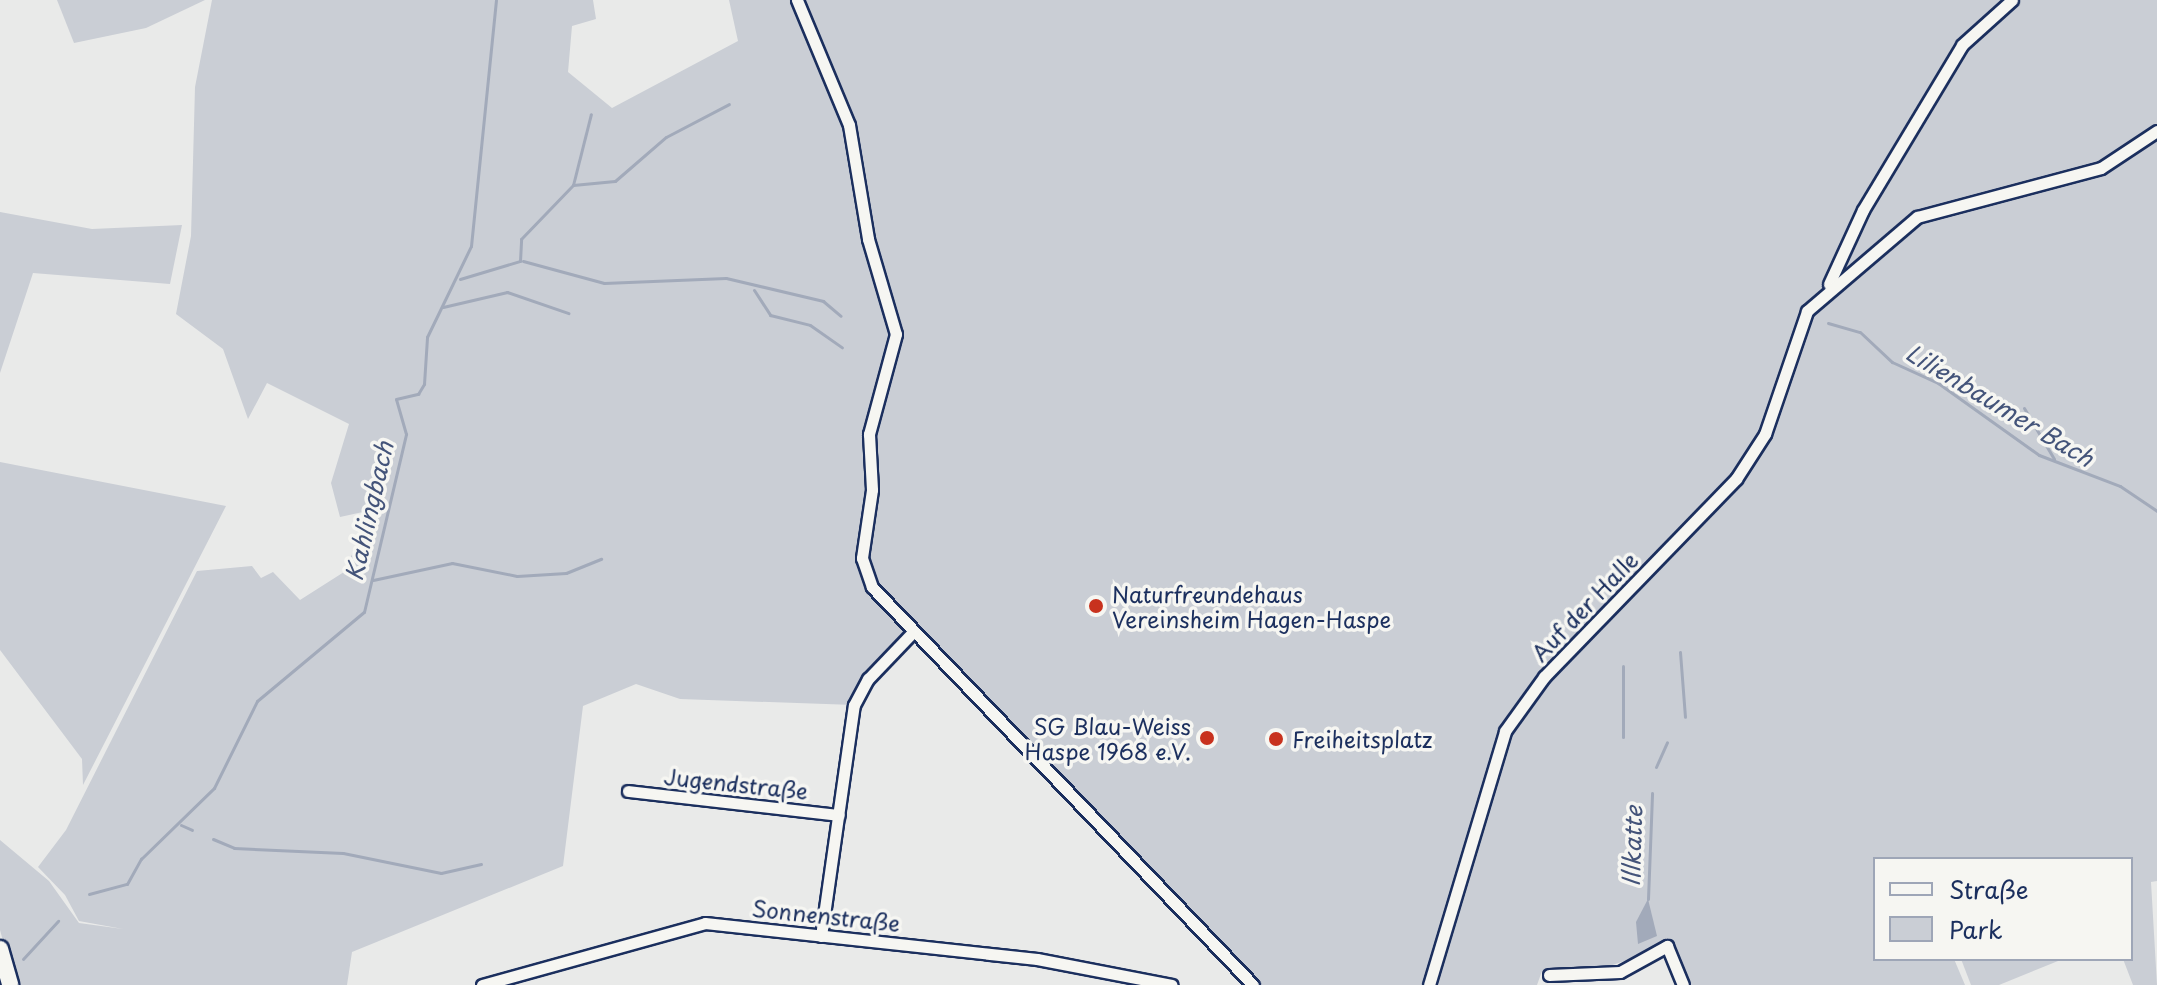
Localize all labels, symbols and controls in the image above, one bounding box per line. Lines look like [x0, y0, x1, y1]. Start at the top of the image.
water label: Lilienbaumer Bach [1901, 338, 2099, 472]
water label: Kahlingbach [339, 439, 399, 583]
street label: Auf der Halle [1525, 546, 1643, 666]
place label: Naturfreundehaus Vereinsheim Hagen-Haspe [1112, 580, 1391, 632]
marker: Naturfreundehaus Vereinsheim Hagen-Haspe [1087, 597, 1105, 615]
place label: SG Blau-Weiss Haspe 1968 e.V. [1026, 712, 1191, 764]
place label: Freiheitsplatz [1292, 726, 1433, 752]
marker: SG Blau-Weiss Haspe 1968 e.V. [1198, 729, 1216, 747]
marker: Freiheitsplatz [1267, 730, 1285, 748]
street label: Jugendstraße [663, 762, 809, 804]
water label: Illkatte [1616, 805, 1648, 887]
legend [1873, 857, 2133, 961]
text: Straße [1949, 871, 2028, 907]
street label: Sonnenstraße [751, 894, 901, 936]
text: Park [1949, 911, 2003, 947]

